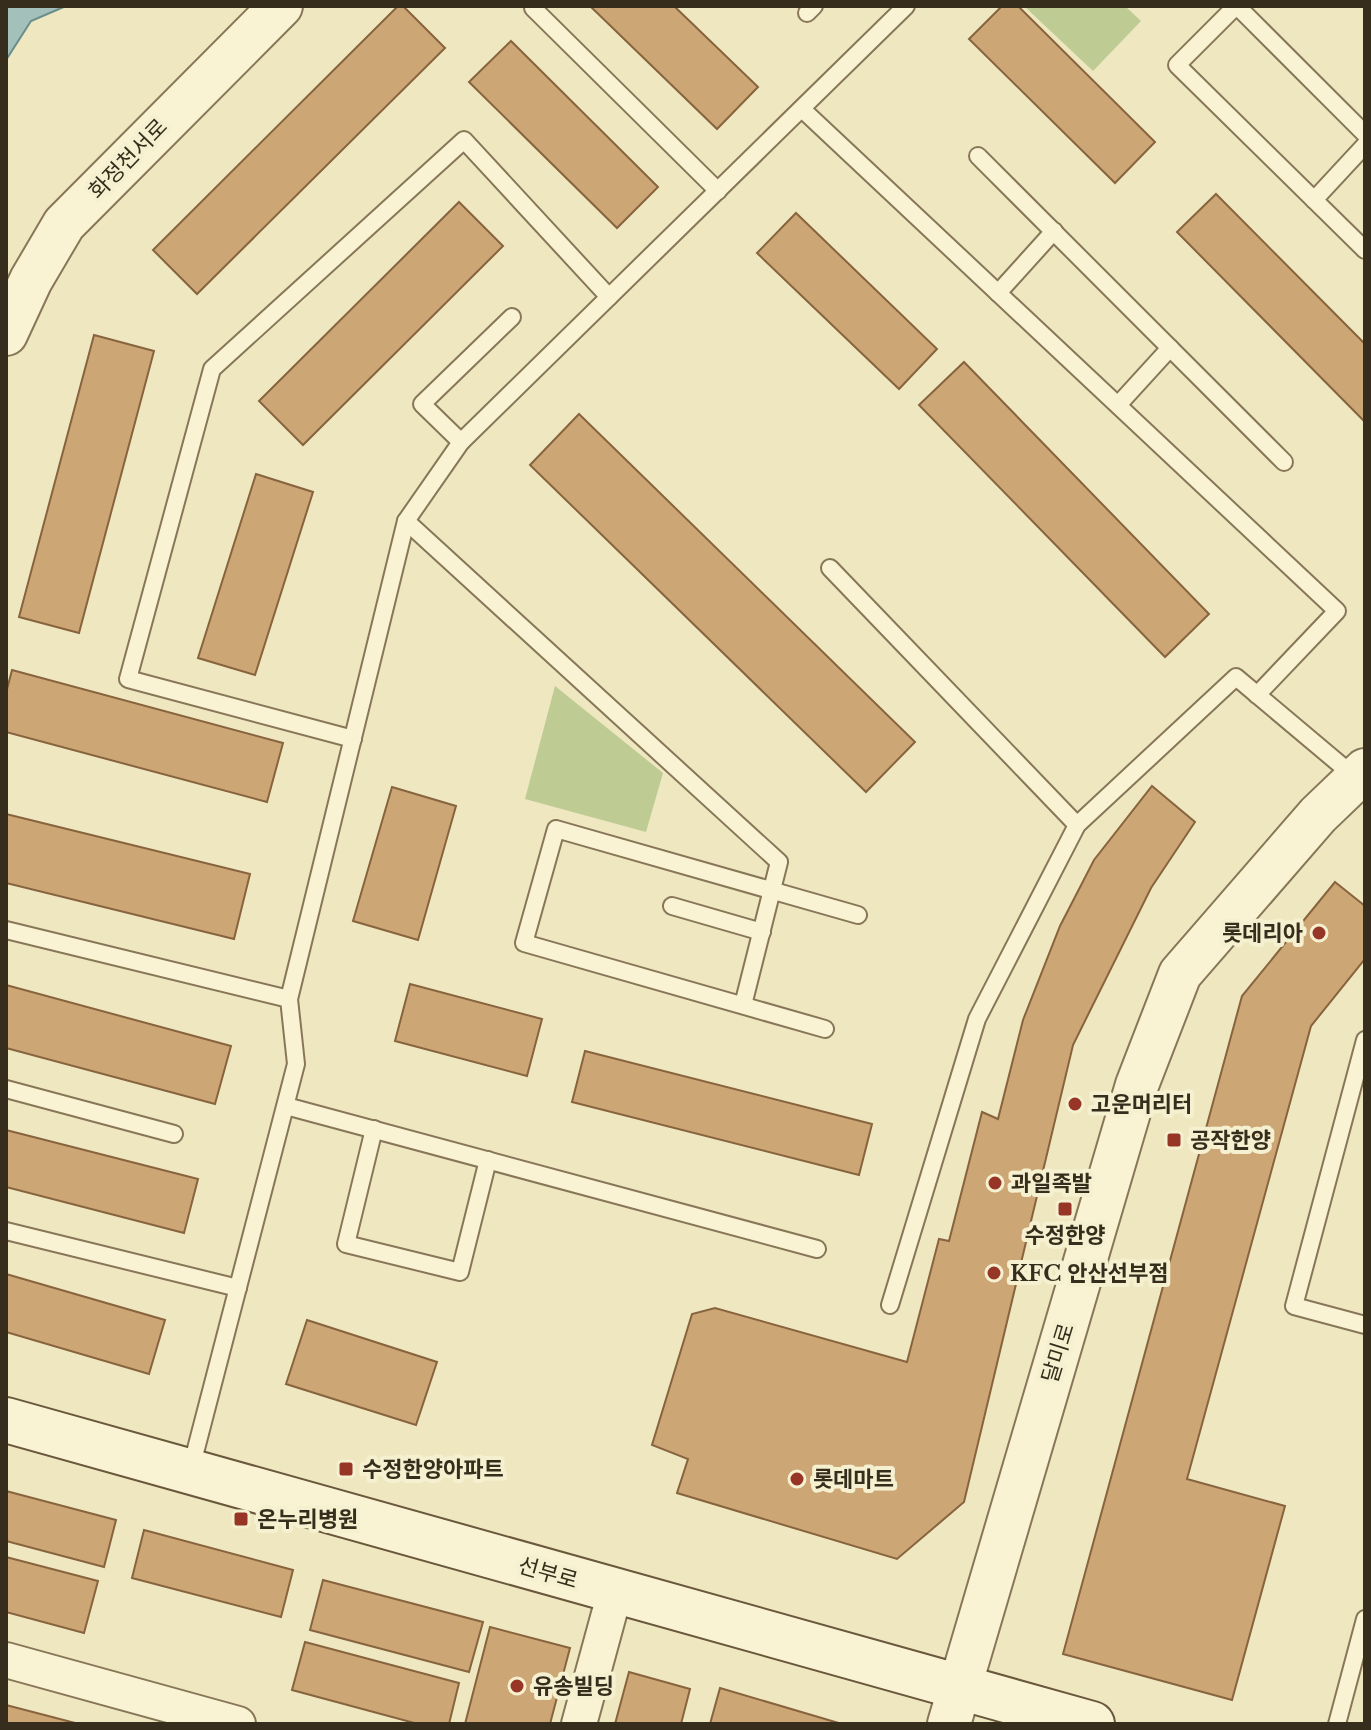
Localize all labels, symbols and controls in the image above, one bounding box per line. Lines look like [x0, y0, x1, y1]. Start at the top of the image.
street label: 화정천서로 [83, 113, 173, 205]
place label: 롯데리아 [1222, 920, 1303, 947]
marker: 롯데리아 [1310, 924, 1328, 942]
place label: 고운머리터 [1091, 1091, 1192, 1118]
marker: 고운머리터 [1066, 1095, 1084, 1113]
place label: 공작한양 [1190, 1127, 1271, 1154]
marker: 공작한양 [1165, 1131, 1183, 1149]
place label: 과일족발 [1011, 1170, 1092, 1197]
marker: 과일족발 [986, 1174, 1004, 1192]
marker: 수정한양 [1056, 1200, 1074, 1218]
place label: 수정한양 [1025, 1222, 1105, 1249]
place label: KFC 안산선부점 [1010, 1260, 1168, 1287]
marker: KFC 안산선부점 [985, 1264, 1003, 1282]
street label: 달미로 [1036, 1320, 1080, 1386]
place label: 수정한양아파트 [362, 1456, 504, 1483]
marker: 수정한양아파트 [337, 1460, 355, 1478]
place label: 롯데마트 [813, 1466, 894, 1493]
marker: 롯데마트 [788, 1470, 806, 1488]
place label: 온누리병원 [257, 1506, 358, 1533]
marker: 온누리병원 [232, 1510, 250, 1528]
street label: 선부로 [515, 1552, 581, 1594]
place label: 유송빌딩 [533, 1673, 614, 1700]
marker: 유송빌딩 [508, 1677, 526, 1695]

